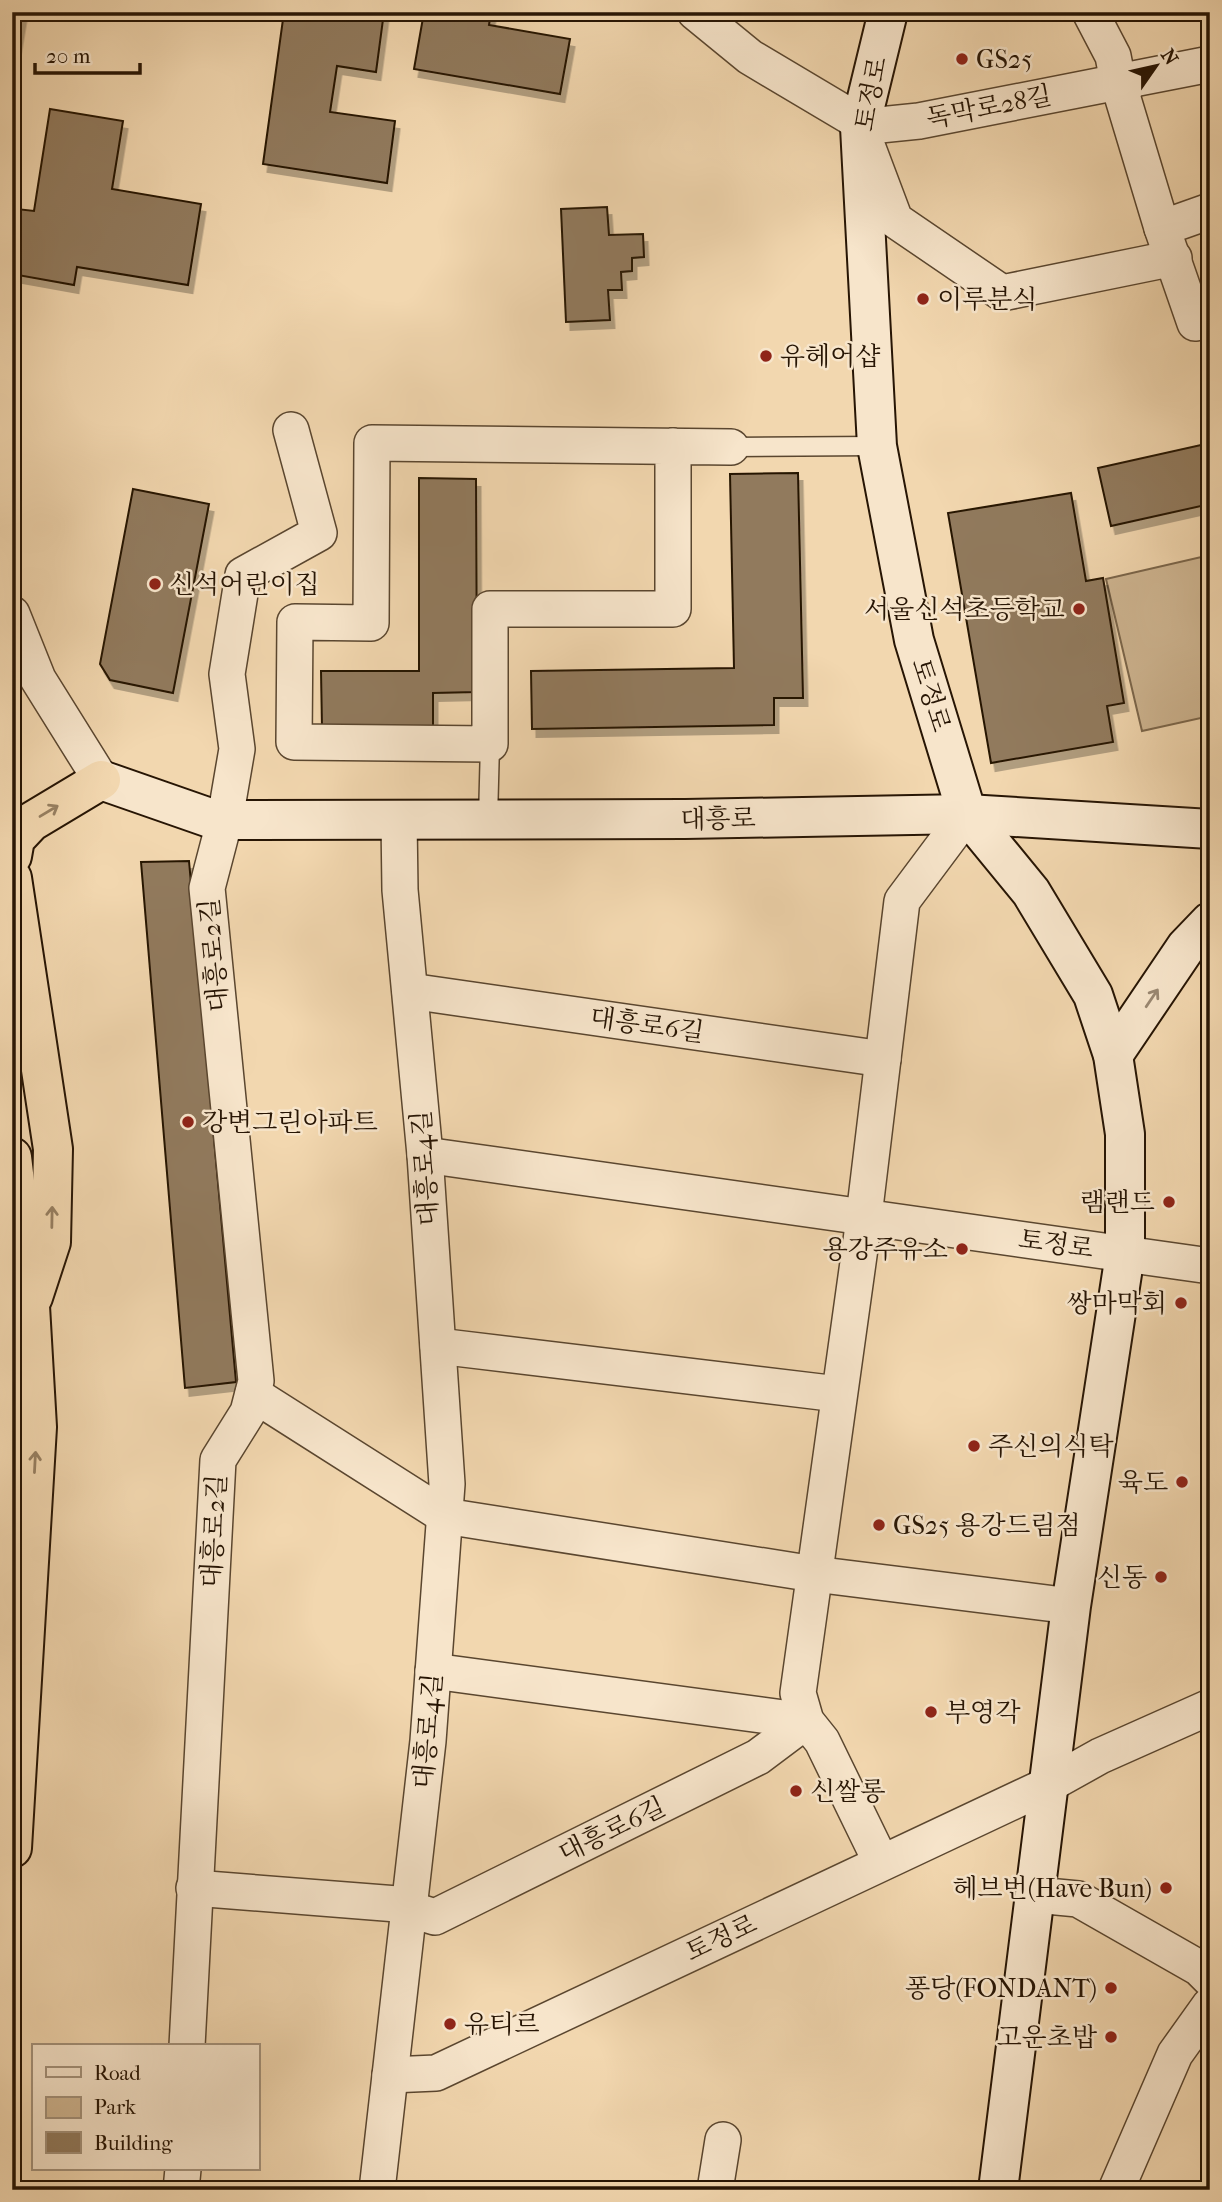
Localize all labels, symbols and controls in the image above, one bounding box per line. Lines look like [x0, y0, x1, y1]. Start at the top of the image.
scale bar [35, 32, 140, 76]
north arrow [1120, 32, 1190, 102]
text: 20 m [46, 44, 91, 68]
place label: GS25 [976, 44, 1032, 75]
text: N [1156, 45, 1183, 70]
marker: GS25 [954, 51, 970, 67]
street label: 토정로 [849, 54, 893, 134]
street label: 독막로28길 [924, 80, 1054, 134]
place label: 이루분식 [937, 284, 1037, 315]
marker: 이루분식 [915, 291, 931, 307]
place label: 유헤어샵 [780, 341, 880, 372]
marker: 유헤어샵 [758, 348, 774, 364]
place label: 신석어린이집 [169, 569, 320, 600]
marker: 신석어린이집 [147, 576, 163, 592]
place label: 서울신석초등학교 [864, 594, 1065, 625]
marker: 서울신석초등학교 [1071, 601, 1087, 617]
street label: 토정로 [905, 654, 957, 736]
street label: 대흥로 [680, 803, 756, 835]
one-way arrow [38, 804, 58, 818]
street label: 대흥로2길 [194, 897, 234, 1013]
one-way arrow [1145, 989, 1159, 1009]
street label: 대흥로6길 [588, 1002, 706, 1048]
place label: 강변그린아파트 [202, 1107, 378, 1138]
street label: 대흥로4길 [405, 1109, 445, 1227]
marker: 강변그린아파트 [180, 1114, 196, 1130]
place label: 램랜드 [1080, 1187, 1155, 1218]
marker: 램랜드 [1161, 1194, 1177, 1210]
one-way arrow [45, 1206, 59, 1229]
street label: 토정로 [1017, 1223, 1095, 1265]
place label: 용강주유소 [822, 1234, 948, 1265]
marker: 용강주유소 [954, 1241, 970, 1257]
place label: 쌍마막회 [1067, 1288, 1167, 1319]
marker: 쌍마막회 [1173, 1295, 1189, 1311]
place label: 주신의식탁 [988, 1431, 1114, 1462]
marker: 주신의식탁 [966, 1438, 982, 1454]
one-way arrow [28, 1451, 41, 1474]
place label: 육도 [1118, 1467, 1168, 1498]
street label: 대흥로2길 [196, 1473, 232, 1589]
marker: 육도 [1174, 1474, 1190, 1490]
place label: GS25 용강드림점 [893, 1510, 1081, 1541]
marker: GS25 용강드림점 [871, 1517, 887, 1533]
place label: 신동 [1097, 1562, 1147, 1593]
marker: 신동 [1153, 1569, 1169, 1585]
street label: 대흥로4길 [408, 1672, 448, 1790]
place label: 부영각 [945, 1697, 1021, 1728]
marker: 부영각 [923, 1704, 939, 1720]
place label: 신쌀롱 [810, 1776, 885, 1807]
marker: 신쌀롱 [788, 1783, 804, 1799]
street label: 대흥로6길 [554, 1791, 670, 1869]
place label: 헤브번(Have Bun) [952, 1873, 1152, 1904]
marker: 헤브번(Have Bun) [1158, 1880, 1174, 1896]
street label: 토정로 [680, 1908, 762, 1968]
place label: 퐁당(FONDANT) [905, 1973, 1097, 2004]
marker: 퐁당(FONDANT) [1103, 1980, 1119, 1996]
place label: 유티르 [464, 2009, 539, 2040]
marker: 유티르 [442, 2016, 458, 2032]
place label: 고운초밥 [997, 2022, 1097, 2053]
marker: 고운초밥 [1103, 2029, 1119, 2045]
legend [32, 2044, 259, 2170]
text: Road [94, 2061, 141, 2085]
text: Park [94, 2095, 136, 2119]
text: Building [94, 2131, 173, 2155]

